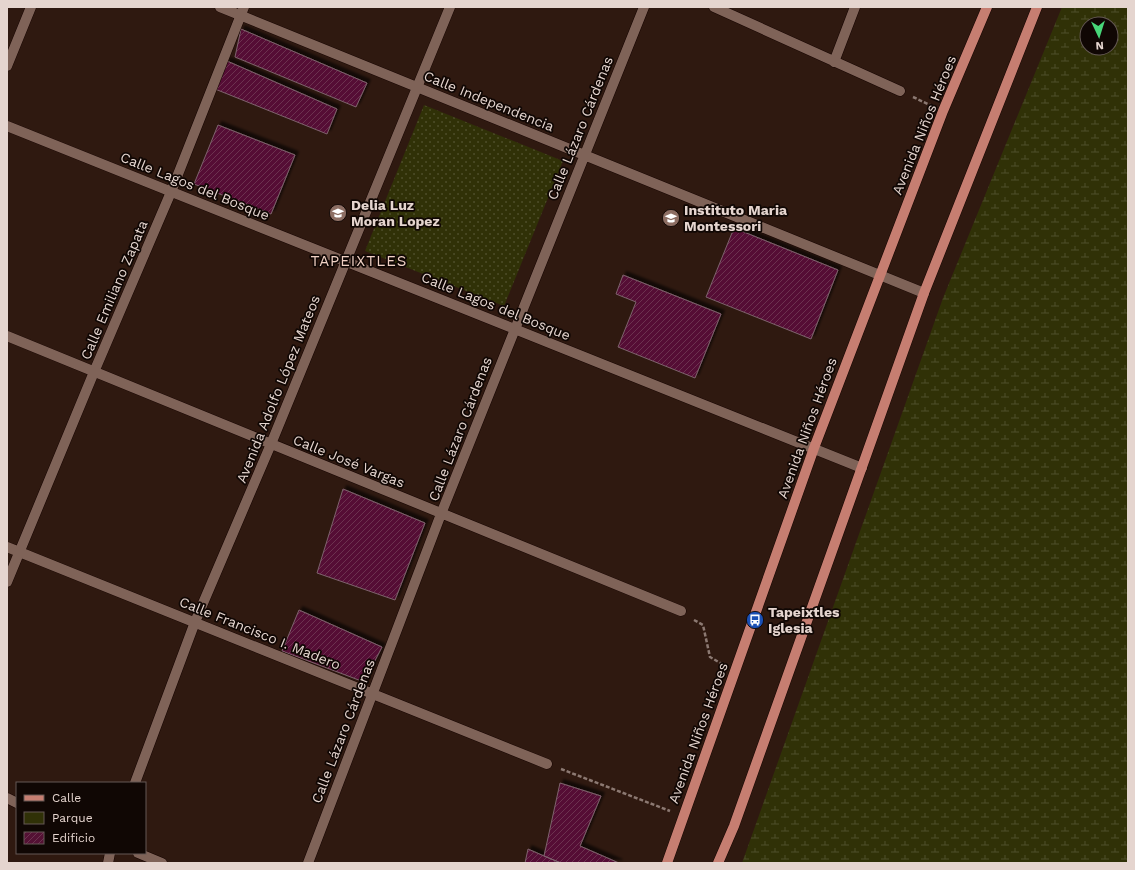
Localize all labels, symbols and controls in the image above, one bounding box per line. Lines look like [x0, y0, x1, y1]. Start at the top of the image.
north arrow [1079, 16, 1119, 56]
text: N [1095, 39, 1104, 52]
street label: Avenida Niños Héroes [889, 53, 959, 197]
street label: Calle Lázaro Cárdenas [544, 54, 616, 202]
street label: Calle Independencia [422, 68, 557, 134]
street label: Calle Lagos del Bosque [118, 149, 272, 223]
place label: Delia Luz Moran Lopez [351, 197, 440, 229]
place label: Instituto Maria Montessori [684, 202, 788, 234]
school or university icon: Delia Luz Moran Lopez [328, 203, 348, 223]
school or university icon: Instituto Maria Montessori [661, 208, 681, 228]
street label: Calle Emiliano Zapata [77, 218, 151, 362]
district label: TAPEIXTLES [310, 252, 408, 270]
street label: Calle Lagos del Bosque [419, 269, 573, 343]
street label: Avenida Adolfo López Mateos [233, 293, 323, 485]
street label: Calle Lázaro Cárdenas [425, 355, 495, 503]
street label: Avenida Niños Héroes [774, 355, 840, 501]
street label: Calle José Vargas [291, 431, 407, 491]
street label: Calle Francisco I. Madero [177, 593, 343, 673]
place label: Tapeixtles Iglesia [768, 604, 840, 636]
bus stop icon: Tapeixtles Iglesia [745, 610, 765, 630]
street label: Calle Lázaro Cárdenas [308, 657, 378, 805]
street label: Avenida Niños Héroes [665, 660, 731, 806]
legend [16, 782, 146, 854]
text: Calle [52, 791, 81, 805]
text: Parque [52, 811, 93, 825]
text: Edificio [52, 831, 95, 845]

